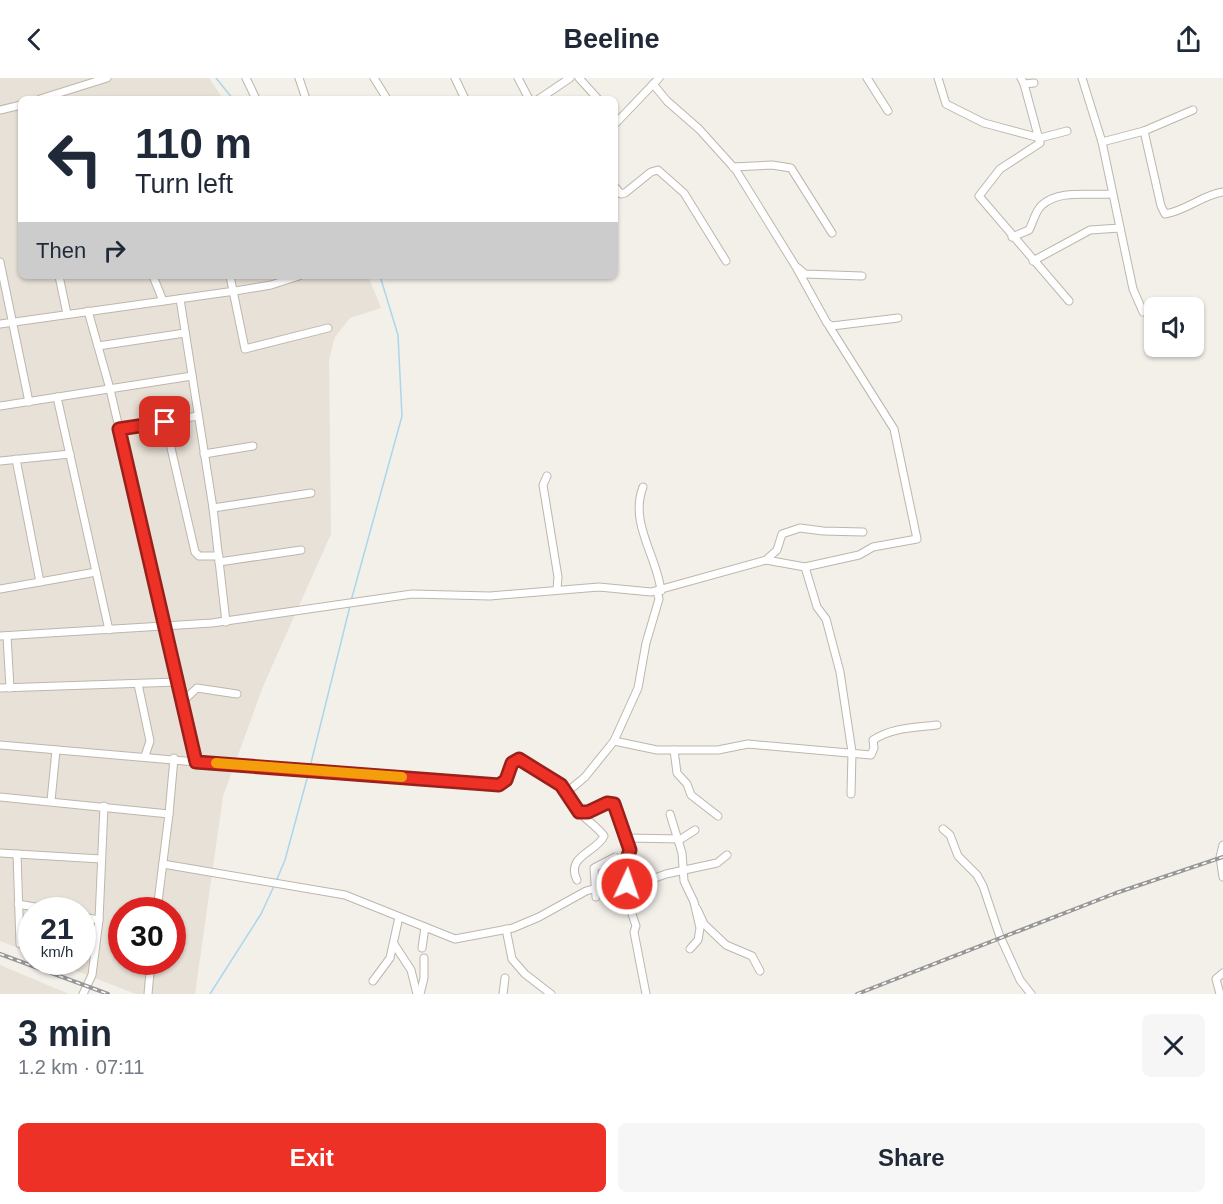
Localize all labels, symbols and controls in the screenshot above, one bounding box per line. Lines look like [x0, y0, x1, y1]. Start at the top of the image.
icon: back [18, 23, 51, 56]
icon: share [1172, 23, 1205, 56]
text: Beeline [563, 24, 660, 54]
icon: left [36, 120, 114, 198]
text: 110 m [135, 120, 252, 167]
text: Turn left [135, 169, 233, 199]
icon: right [98, 234, 131, 267]
text: Then [36, 238, 86, 263]
map controls [1144, 297, 1204, 357]
button: sound [1144, 297, 1204, 357]
pin [139, 396, 190, 447]
icon: arrive [148, 405, 181, 438]
position arrow [595, 852, 659, 916]
speed limit sign: 30 [108, 897, 186, 975]
text: 21 [40, 912, 74, 945]
text: km/h [41, 943, 73, 960]
text: 3 min [18, 1013, 112, 1054]
button: close [1142, 1014, 1205, 1077]
text: 1.2 km · 07:11 [18, 1056, 144, 1078]
button: Exit [18, 1123, 606, 1192]
button: Share [618, 1123, 1205, 1192]

